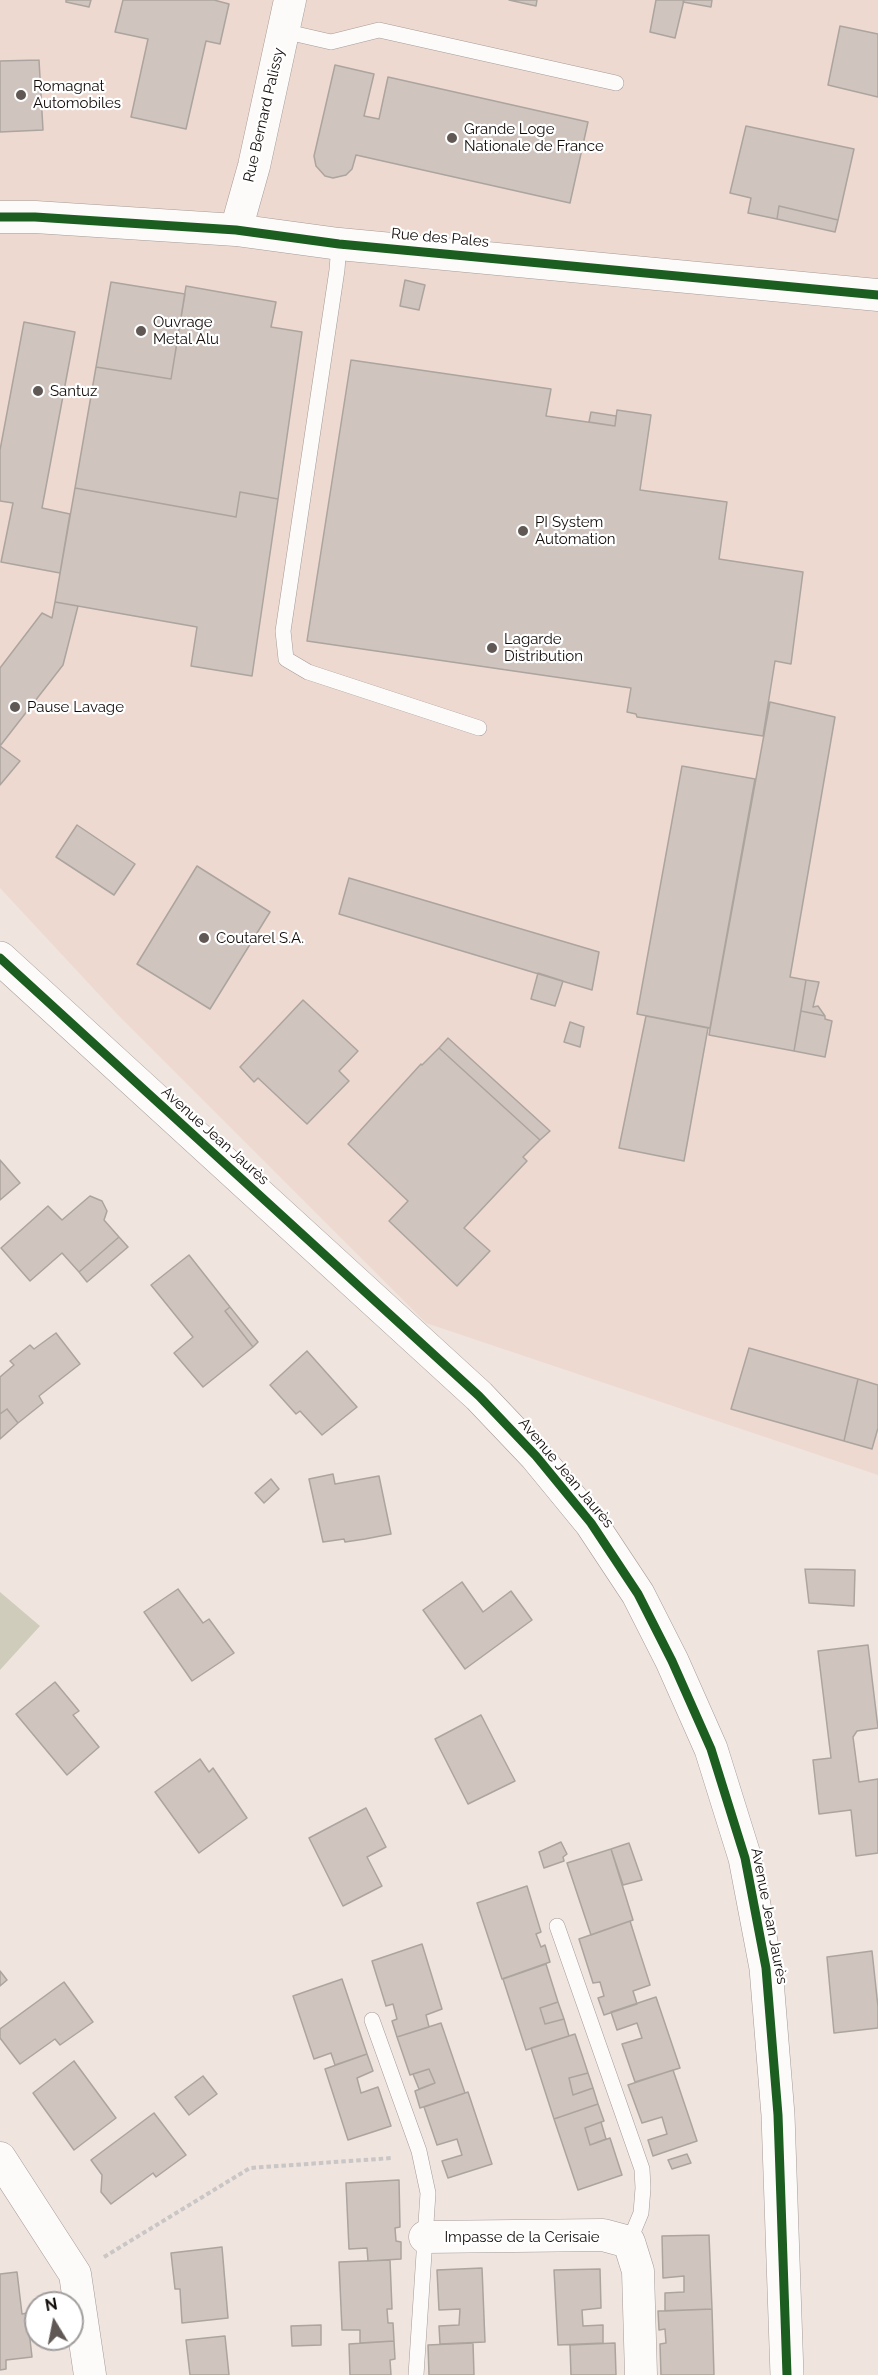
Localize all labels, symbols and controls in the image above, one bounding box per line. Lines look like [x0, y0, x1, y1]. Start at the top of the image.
street label: Rue Bernard Palissy [240, 46, 288, 184]
place label: Romagnat Automobiles [33, 77, 121, 112]
marker: Romagnat Automobiles [14, 88, 28, 102]
place label: Grande Loge Nationale de France [464, 120, 604, 155]
marker: Grande Loge Nationale de France [445, 131, 459, 145]
street label: Rue des Pales [390, 225, 490, 251]
place label: Ouvrage Metal Alu [153, 313, 219, 348]
marker: Ouvrage Metal Alu [134, 324, 148, 338]
place label: Santuz [50, 382, 97, 400]
marker: Santuz [31, 384, 45, 398]
place label: PI System Automation [535, 513, 616, 548]
marker: PI System Automation [516, 524, 530, 538]
place label: Lagarde Distribution [504, 630, 583, 665]
marker: Lagarde Distribution [485, 641, 499, 655]
place label: Pause Lavage [27, 698, 124, 716]
marker: Pause Lavage [8, 700, 22, 714]
place label: Coutarel S.A. [216, 929, 304, 947]
marker: Coutarel S.A. [197, 931, 211, 945]
street label: Avenue Jean Jaurès [158, 1083, 272, 1189]
street label: Avenue Jean Jaurès [515, 1414, 617, 1532]
street label: Avenue Jean Jaurès [747, 1846, 791, 1986]
street label: Impasse de la Cerisaie [444, 2228, 600, 2246]
north arrow [24, 2291, 84, 2351]
text: N [43, 2294, 59, 2315]

